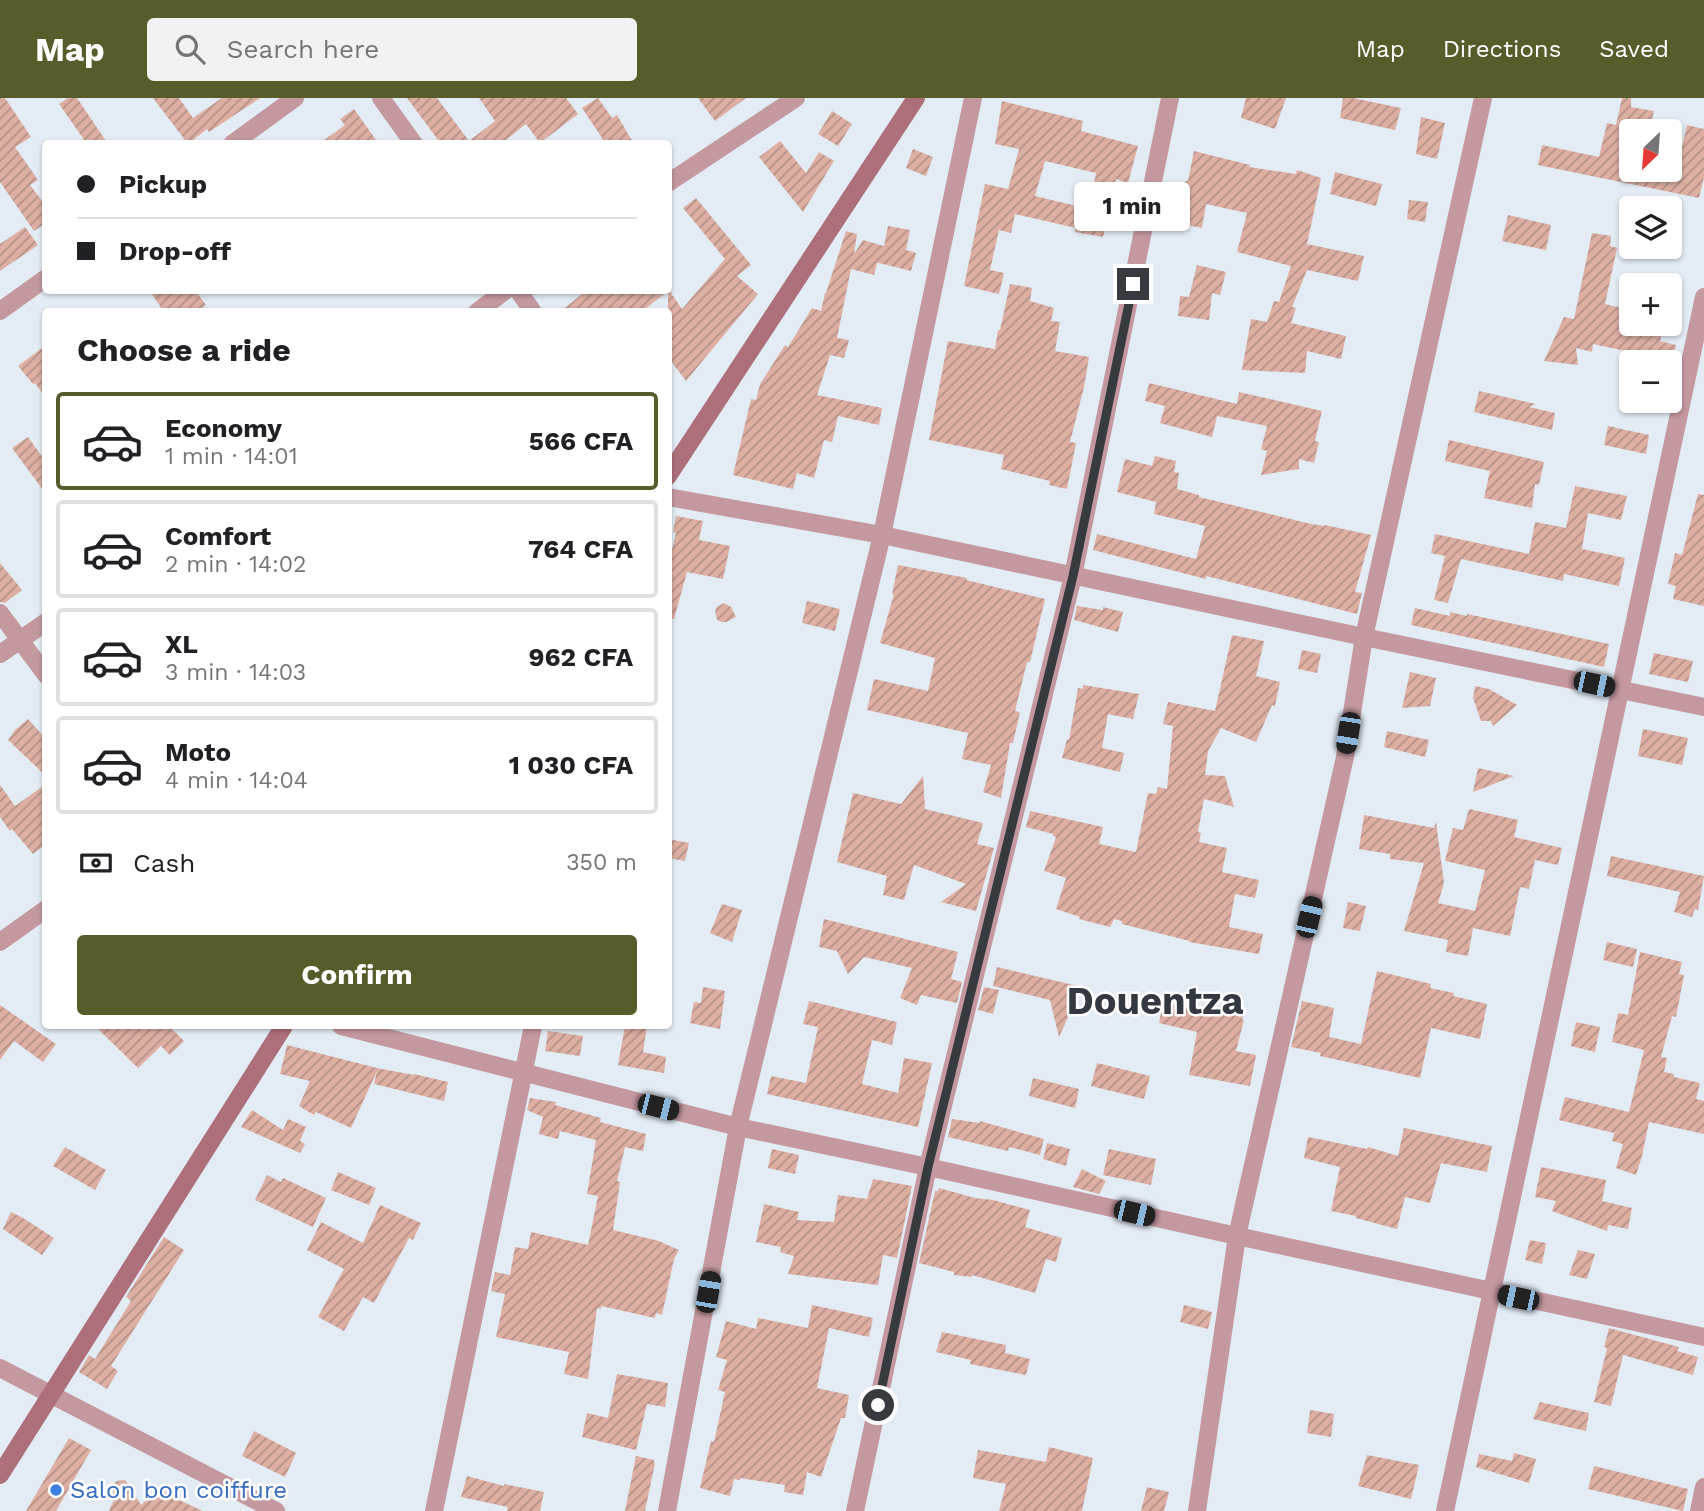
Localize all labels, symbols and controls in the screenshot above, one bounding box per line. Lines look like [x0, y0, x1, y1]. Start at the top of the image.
search box [147, 18, 637, 81]
text: Map [35, 30, 105, 69]
icon: search [171, 30, 209, 68]
text: Search here [227, 34, 379, 64]
text: Map [1356, 35, 1405, 63]
text: Directions [1443, 35, 1561, 63]
text: Saved [1599, 35, 1669, 63]
north arrow [1619, 119, 1682, 182]
map controls [1619, 119, 1682, 413]
text: Pickup [119, 169, 207, 199]
callout: 1 min [1075, 183, 1191, 232]
text: 1 min [1102, 193, 1162, 220]
button: layers [1619, 196, 1682, 259]
text: Drop-off [119, 236, 231, 266]
route end [1117, 268, 1149, 300]
button: + [1619, 273, 1682, 336]
text: Choose a ride [77, 331, 291, 369]
button: − [1619, 350, 1682, 413]
icon: car [81, 410, 144, 473]
text: Economy [165, 413, 282, 443]
text: 566 CFA [529, 426, 633, 456]
text: 1 min · 14:01 [165, 443, 298, 470]
icon: car [81, 518, 144, 581]
text: Comfort [165, 521, 271, 551]
text: 764 CFA [528, 534, 633, 564]
text: 2 min · 14:02 [165, 551, 307, 578]
icon: car [81, 626, 144, 689]
text: XL [165, 629, 198, 659]
text: 962 CFA [528, 642, 633, 672]
text: 3 min · 14:03 [165, 659, 306, 686]
car [1572, 669, 1617, 699]
car [1335, 711, 1362, 755]
icon: car [81, 734, 144, 797]
text: Moto [165, 737, 231, 767]
text: 1 030 CFA [509, 750, 633, 780]
text: 4 min · 14:04 [165, 767, 308, 794]
icon: cash [77, 844, 115, 882]
text: Cash [133, 848, 195, 878]
text: 350 m [566, 849, 637, 876]
car [1295, 894, 1324, 940]
button: Confirm [77, 935, 637, 1015]
district label: Douentza [1066, 979, 1244, 1023]
car [636, 1092, 681, 1122]
car [1112, 1198, 1157, 1228]
car [695, 1269, 722, 1315]
car [1496, 1283, 1541, 1313]
route start [862, 1389, 894, 1421]
place label: Salon bon coiffure [70, 1476, 287, 1504]
marker: Salon bon coiffure [48, 1482, 64, 1498]

